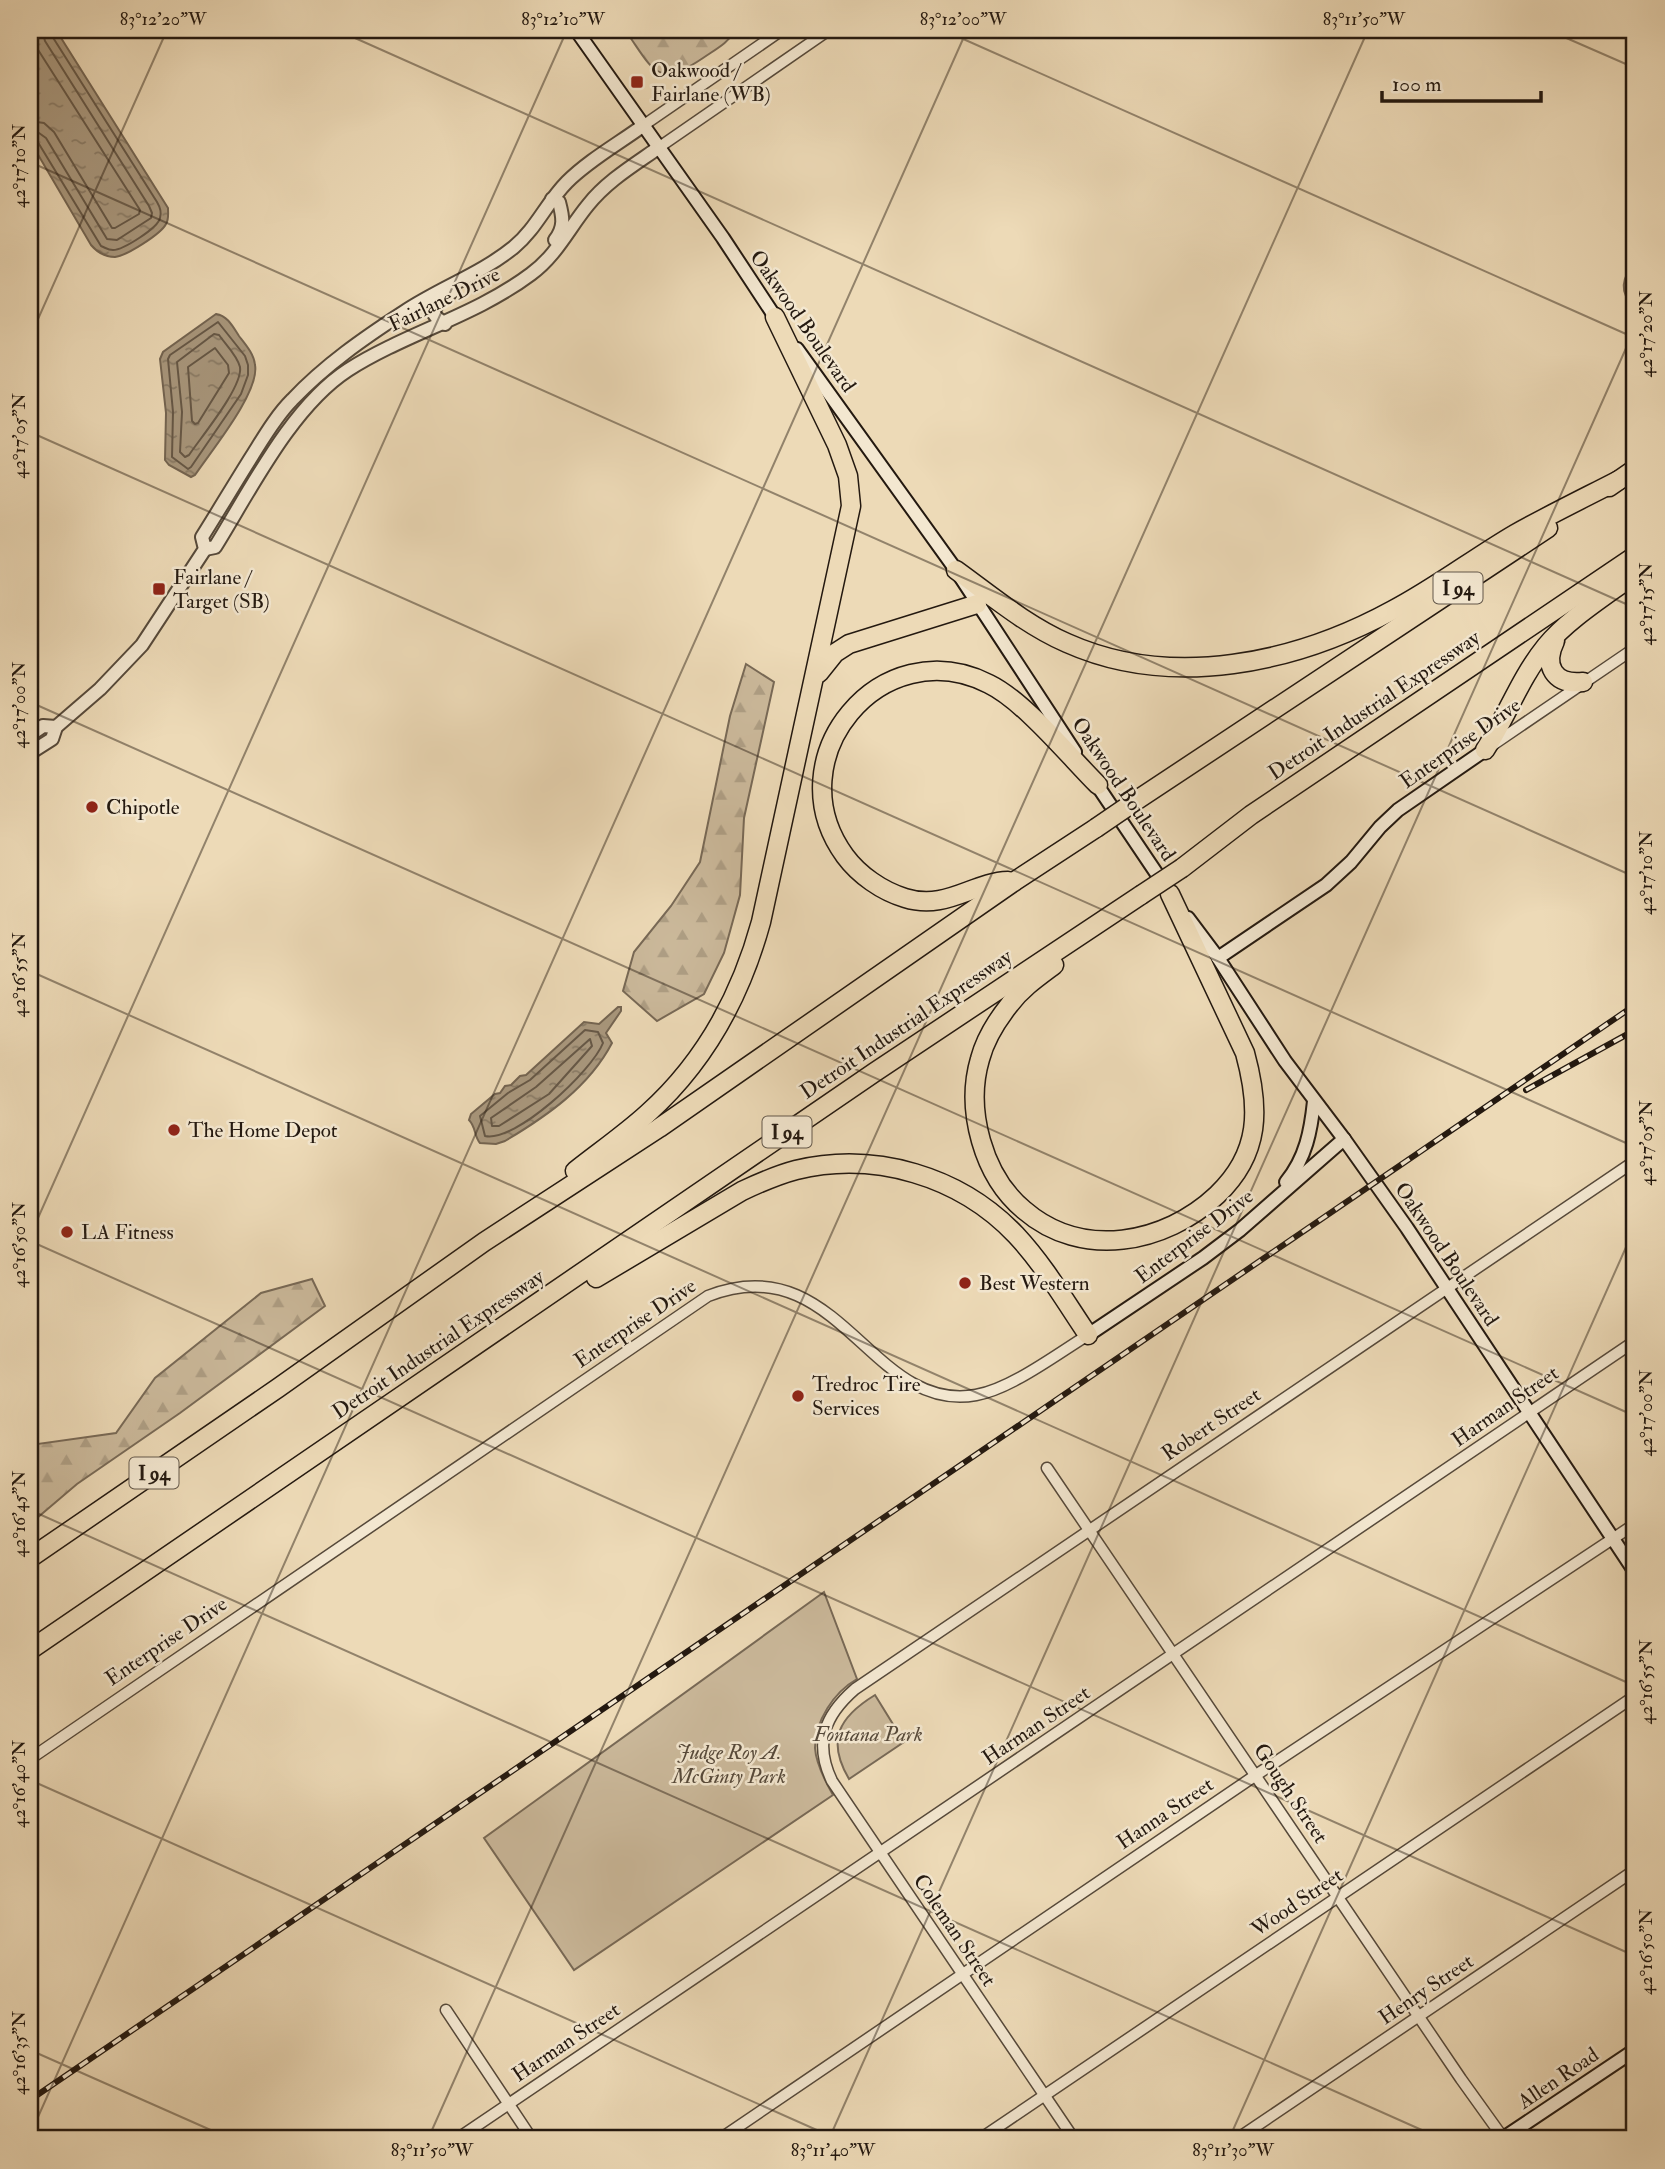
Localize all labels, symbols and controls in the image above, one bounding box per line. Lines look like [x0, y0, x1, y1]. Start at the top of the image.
text: 83°12'20"W [120, 8, 207, 31]
text: 83°12'10"W [521, 8, 605, 31]
text: 83°12'00"W [920, 8, 1007, 31]
text: 83°11'50"W [1323, 8, 1406, 31]
place label: Oakwood / Fairlane (WB) [651, 57, 771, 108]
scale bar [1382, 60, 1541, 104]
text: 100 m [1392, 71, 1442, 98]
marker: Oakwood / Fairlane (WB) [629, 74, 645, 90]
text: 42°17'10"N [8, 124, 31, 208]
street label: Oakwood Boulevard [743, 245, 862, 398]
street label: Fairlane Drive [384, 261, 505, 338]
text: 42°17'20"N [1635, 291, 1658, 377]
text: 42°17'05"N [8, 393, 31, 479]
text: 42°17'15"N [1635, 563, 1658, 645]
place label: Fairlane / Target (SB) [173, 564, 270, 615]
road number: I 94 [1434, 572, 1482, 604]
marker: Fairlane / Target (SB) [151, 581, 167, 597]
street label: Detroit Industrial Expressway [1263, 624, 1486, 786]
text: 42°17'00"N [8, 662, 31, 748]
street label: Enterprise Drive [1395, 692, 1526, 795]
street label: Oakwood Boulevard [1065, 712, 1182, 867]
place label: Chipotle [106, 794, 180, 821]
marker: Chipotle [84, 799, 100, 815]
text: 42°17'10"N [1635, 831, 1658, 915]
text: 42°16'55"N [8, 932, 31, 1018]
street label: Detroit Industrial Expressway [795, 943, 1018, 1105]
text: 42°17'05"N [1635, 1100, 1658, 1186]
road number: I 94 [762, 1116, 812, 1148]
place label: The Home Depot [188, 1117, 338, 1144]
marker: The Home Depot [166, 1122, 182, 1138]
street label: Oakwood Boulevard [1388, 1177, 1505, 1332]
street label: Enterprise Drive [1130, 1183, 1259, 1290]
text: 42°16'50"N [8, 1202, 31, 1288]
place label: LA Fitness [81, 1219, 174, 1246]
marker: LA Fitness [59, 1224, 75, 1240]
street label: Detroit Industrial Expressway [327, 1263, 550, 1425]
place label: Best Western [979, 1270, 1090, 1297]
street label: Enterprise Drive [569, 1272, 702, 1374]
marker: Best Western [957, 1275, 973, 1291]
street label: Harman Street [1447, 1360, 1564, 1453]
text: 42°17'00"N [1635, 1370, 1658, 1456]
place label: Tredroc Tire Services [812, 1371, 921, 1422]
street label: Robert Street [1157, 1381, 1266, 1467]
marker: Tredroc Tire Services [790, 1388, 806, 1404]
road number: I 94 [130, 1457, 178, 1488]
text: 42°16'45"N [8, 1471, 31, 1557]
street label: Enterprise Drive [100, 1590, 233, 1692]
text: 42°16'55"N [1635, 1639, 1658, 1725]
street label: Harman Street [977, 1679, 1096, 1771]
park label: Fontana Park [812, 1721, 923, 1748]
street label: Gough Street [1247, 1738, 1334, 1849]
park label: Judge Roy A. McGinty Park [670, 1739, 786, 1790]
text: 42°16'40"N [8, 1740, 31, 1828]
street label: Hanna Street [1112, 1771, 1219, 1856]
street label: Wood Street [1245, 1862, 1349, 1944]
street label: Coleman Street [907, 1869, 1002, 1992]
text: 42°16'50"N [1635, 1909, 1658, 1995]
street label: Henry Street [1374, 1948, 1479, 2031]
street label: Harman Street [507, 1996, 626, 2088]
text: 42°16'35"N [8, 2011, 31, 2095]
street label: Allen Road [1512, 2041, 1604, 2116]
text: 83°11'50"W [391, 2139, 474, 2162]
text: 83°11'40"W [791, 2139, 876, 2162]
text: 83°11'30"W [1192, 2139, 1274, 2162]

